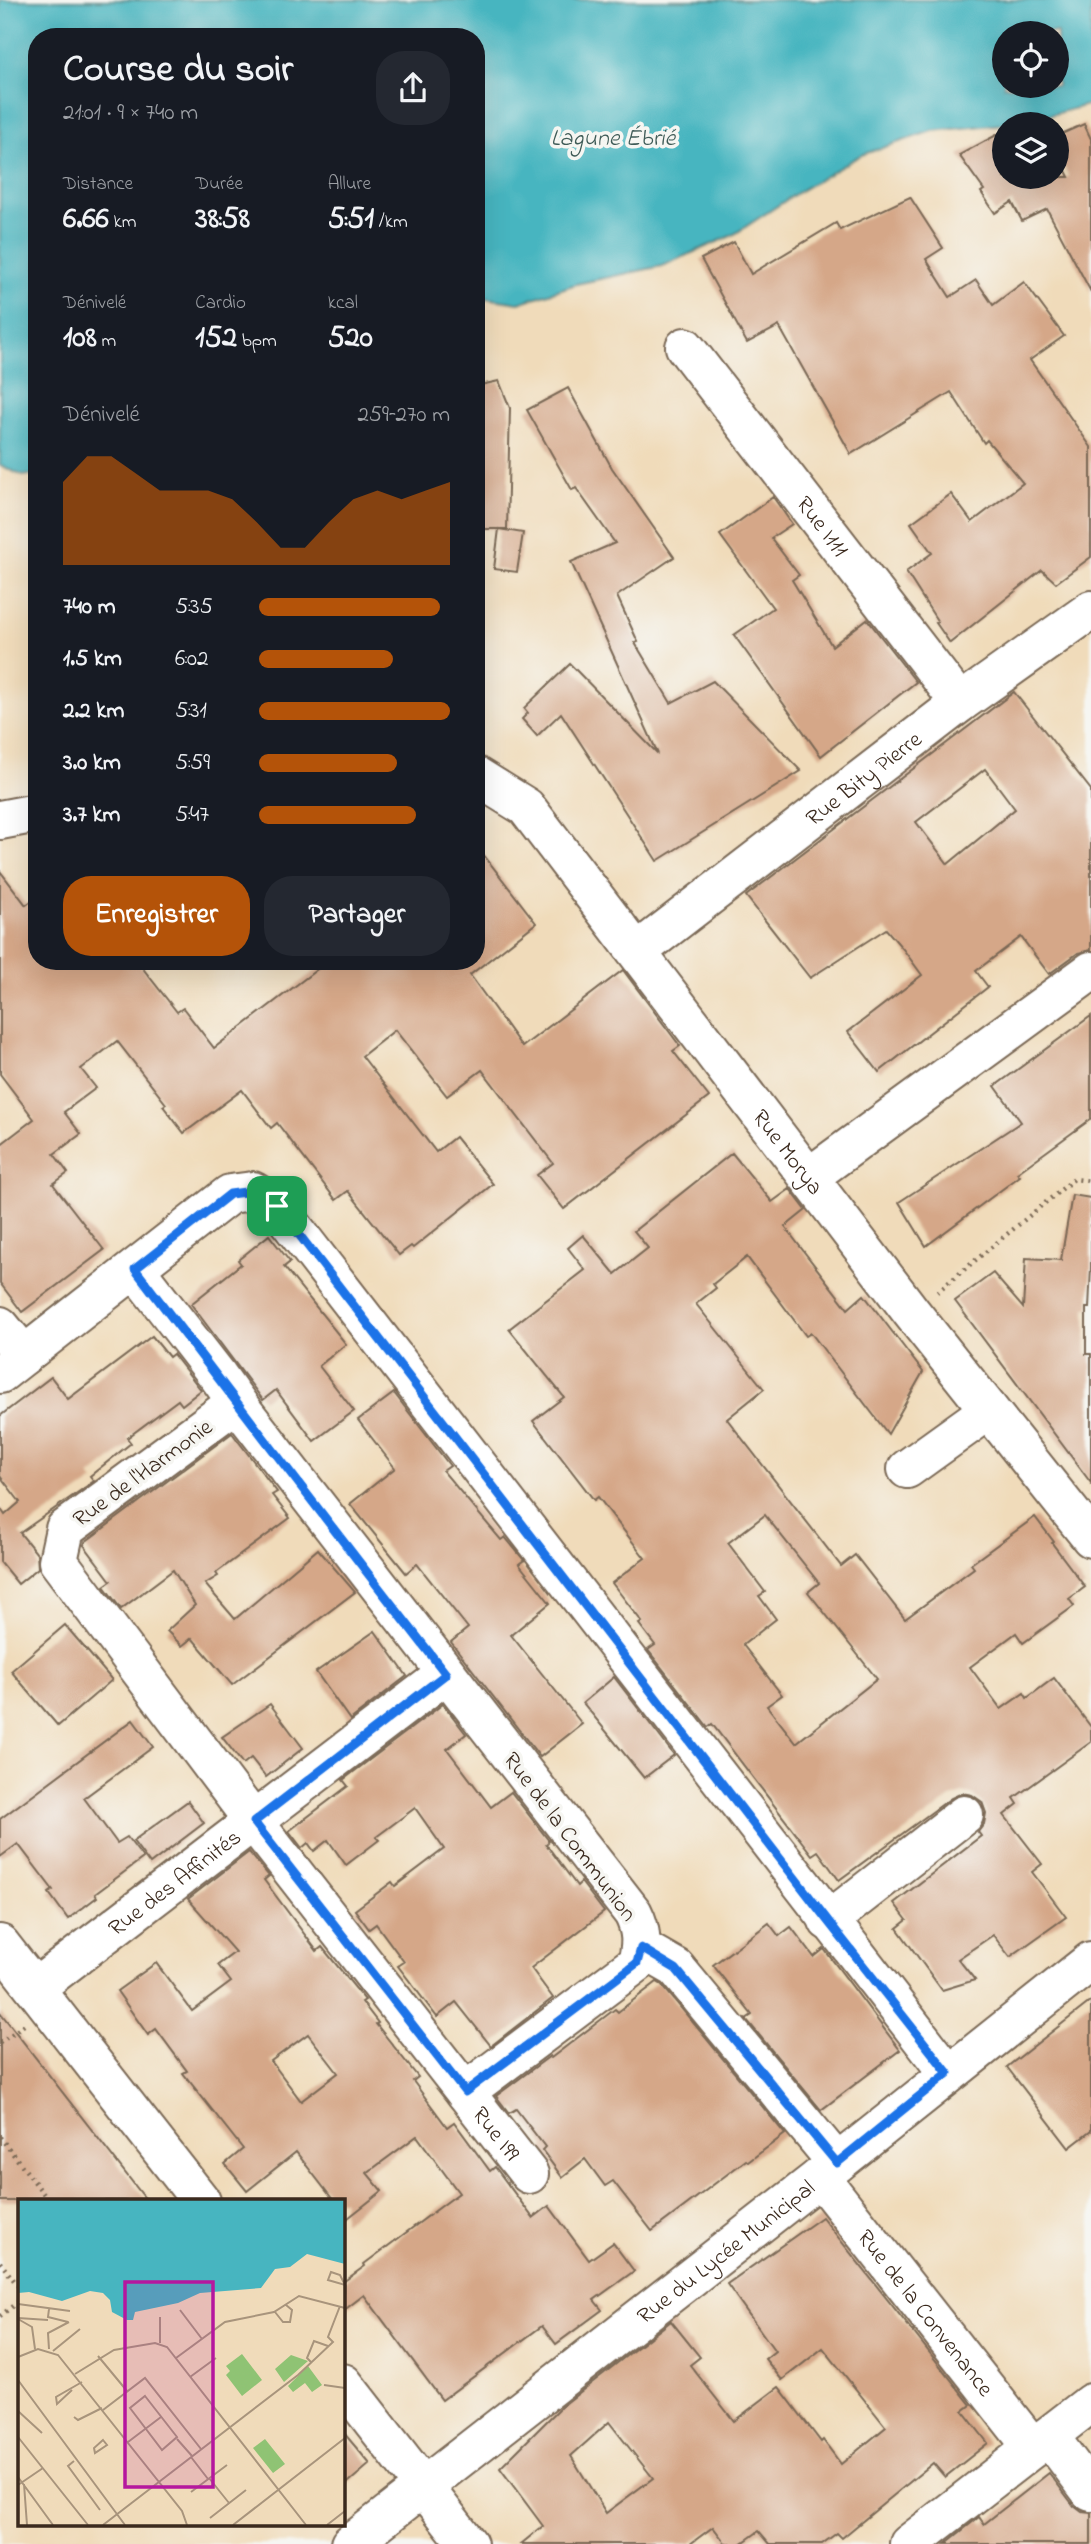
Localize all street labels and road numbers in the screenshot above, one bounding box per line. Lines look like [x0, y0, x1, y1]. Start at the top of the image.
street label: Rue I111 [787, 490, 855, 565]
street label: Rue Bity Pierre [799, 724, 930, 835]
street label: Rue Morya [743, 1103, 830, 1203]
street label: Rue de l'Harmonie [67, 1412, 221, 1536]
street label: Rue de la Communion [494, 1746, 644, 1929]
street label: Rue des Affinités [102, 1822, 249, 1945]
street label: Rue I99 [463, 2100, 527, 2169]
street label: Rue du Lycée Municipal [631, 2173, 823, 2333]
street label: Rue de la Convenance [848, 2223, 1001, 2405]

